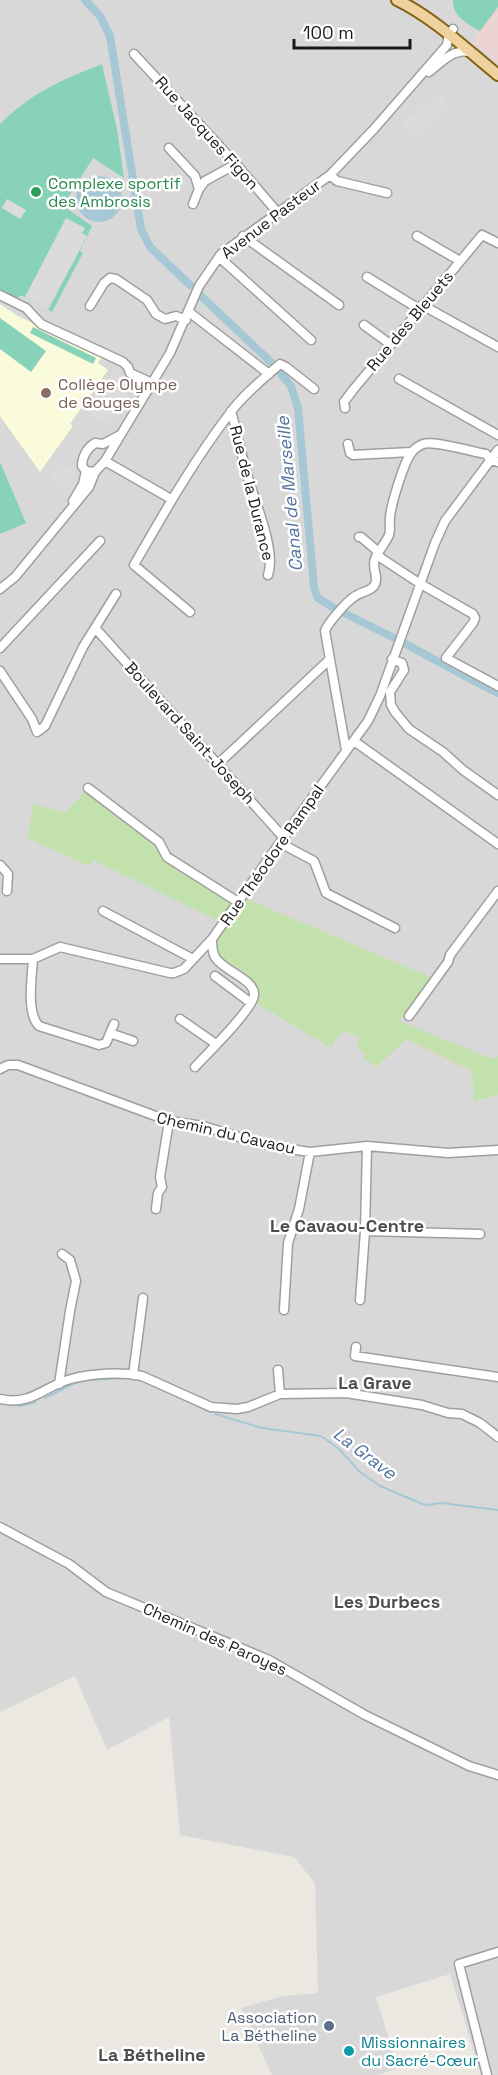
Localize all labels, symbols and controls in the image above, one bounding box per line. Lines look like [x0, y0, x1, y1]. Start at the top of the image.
scale bar [294, 12, 410, 50]
text: 100 m [303, 21, 354, 44]
street label: Rue Jacques Figon [150, 72, 264, 194]
place label: Complexe sportif des Ambrosis [48, 173, 181, 212]
street label: Avenue Pasteur [217, 175, 325, 263]
marker: Complexe sportif des Ambrosis [29, 185, 43, 199]
street label: Rue des Bleuets [362, 267, 458, 375]
place label: Collège Olympe de Gouges [58, 374, 177, 413]
marker: Collège Olympe de Gouges [39, 386, 53, 400]
water label: Canal de Marseille [271, 414, 307, 573]
street label: Rue de la Durance [225, 423, 279, 563]
street label: Boulevard Saint-Joseph [120, 657, 260, 809]
street label: Rue Théodore Rampal [215, 780, 329, 930]
street label: Chemin du Cavaou [155, 1107, 297, 1159]
district label: Le Cavaou-Centre [270, 1214, 424, 1237]
district label: La Grave [338, 1371, 412, 1394]
water label: La Grave [329, 1422, 402, 1485]
district label: Les Durbecs [334, 1590, 440, 1613]
street label: Chemin des Paroyes [140, 1598, 290, 1680]
place label: Association La Bétheline [221, 2007, 317, 2046]
marker: Association La Bétheline [322, 2019, 336, 2033]
place label: Missionnaires du Sacré-Cœur [361, 2032, 479, 2071]
district label: La Bétheline [98, 2043, 206, 2066]
marker: Missionnaires du Sacré-Cœur [342, 2044, 356, 2058]

